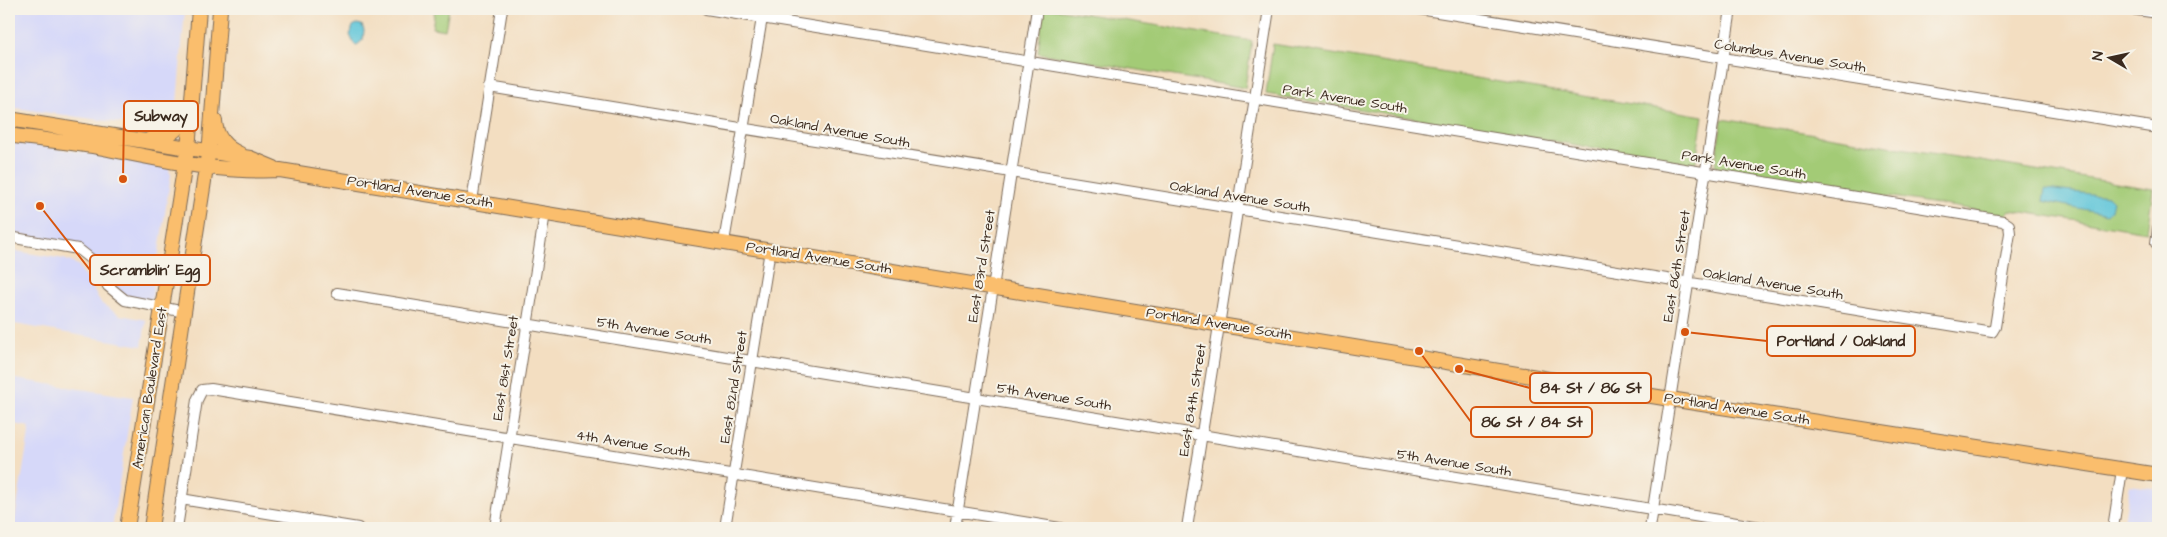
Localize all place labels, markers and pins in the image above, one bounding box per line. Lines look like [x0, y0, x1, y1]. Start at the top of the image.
callout: Subway [124, 101, 198, 131]
callout: Scramblin' Egg [90, 255, 210, 285]
callout: Portland / Oakland [1767, 326, 1915, 356]
callout: 84 St / 86 St [1530, 373, 1651, 403]
callout: 86 St / 84 St [1471, 407, 1592, 437]

